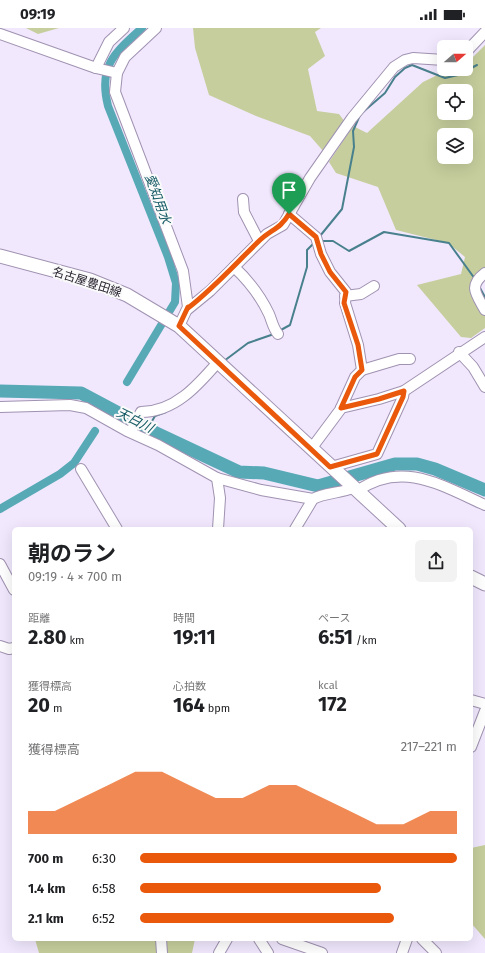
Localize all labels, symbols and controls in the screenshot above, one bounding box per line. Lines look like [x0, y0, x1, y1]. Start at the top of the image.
text: 09:19 [20, 5, 55, 23]
north arrow [437, 40, 473, 76]
map controls [437, 40, 473, 164]
button: locate [437, 84, 473, 120]
button: layers [437, 128, 473, 164]
water label: 愛知用水 [142, 172, 175, 228]
pin [272, 173, 306, 214]
icon: arrive [278, 179, 300, 201]
street label: 名古屋豊田線 [51, 264, 123, 300]
water label: 天白川 [114, 404, 158, 436]
text: 朝のラン [28, 540, 116, 567]
button: share [415, 540, 457, 582]
text: 09:19 · 4 × 700 m [28, 569, 122, 584]
text: 距離 [28, 612, 50, 625]
text: 時間 [173, 612, 195, 625]
text: ペース [318, 612, 350, 625]
text: 2.80 [28, 625, 66, 649]
text: 19:11 [173, 625, 216, 649]
text: 6:51 [318, 625, 353, 649]
text: km [66, 634, 84, 647]
text: /km [353, 634, 377, 647]
text: kcal [318, 679, 338, 692]
text: 獲得標高 [28, 680, 72, 693]
text: 心拍数 [173, 680, 206, 693]
text: 172 [318, 692, 347, 716]
text: 20 [28, 693, 50, 717]
text: 164 [173, 693, 205, 717]
text: m [50, 702, 62, 715]
text: bpm [205, 702, 230, 715]
text: 217–221 m [401, 739, 457, 754]
text: 獲得標高 [28, 742, 80, 757]
text: 700 m [28, 851, 63, 866]
text: 6:30 [92, 851, 116, 866]
text: 1.4 km [28, 881, 65, 896]
text: 6:58 [92, 881, 116, 896]
text: 2.1 km [28, 911, 64, 926]
text: 6:52 [92, 911, 115, 926]

